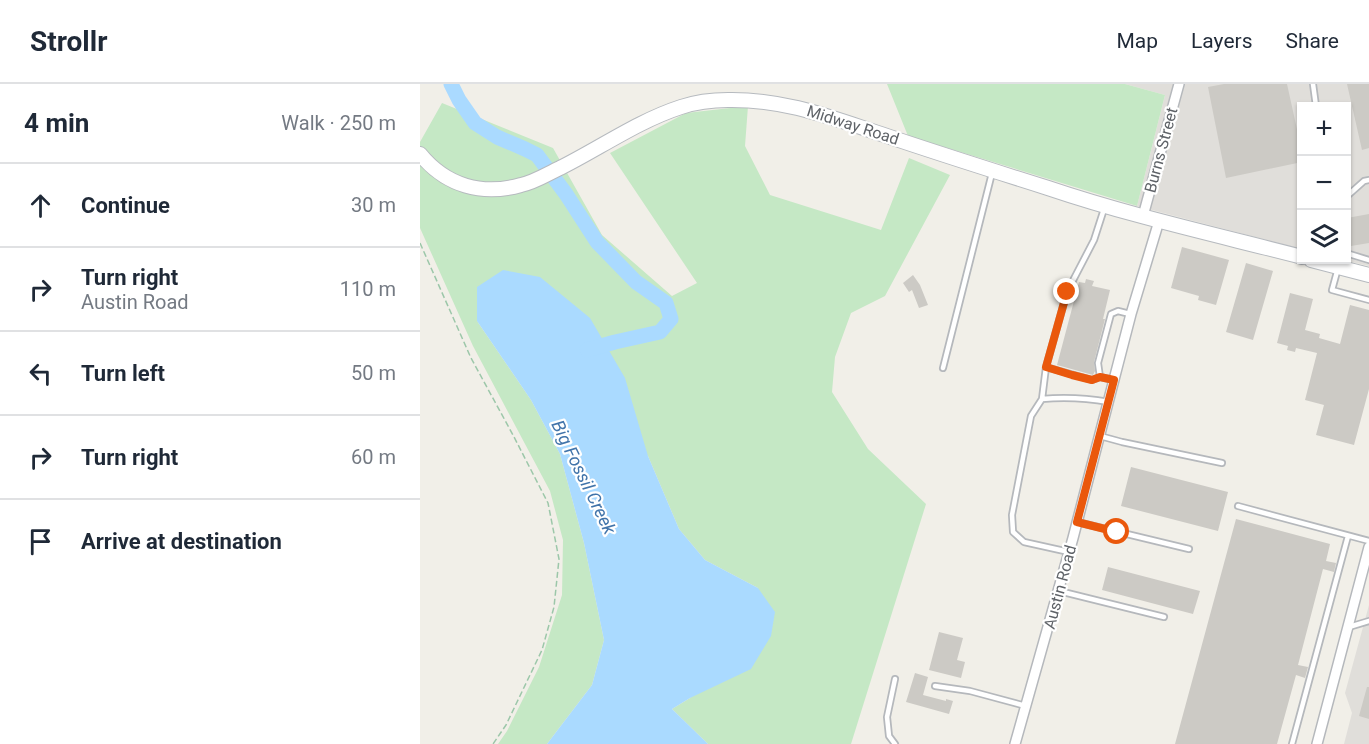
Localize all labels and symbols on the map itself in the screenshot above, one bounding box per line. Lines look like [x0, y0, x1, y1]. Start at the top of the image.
street label: Midway Road [805, 101, 901, 149]
street label: Burns Street [1141, 105, 1181, 195]
route end [1053, 278, 1079, 304]
water label: Big Fossil Creek [547, 417, 621, 538]
route start [1103, 518, 1129, 544]
street label: Austin Road [1040, 543, 1080, 631]

